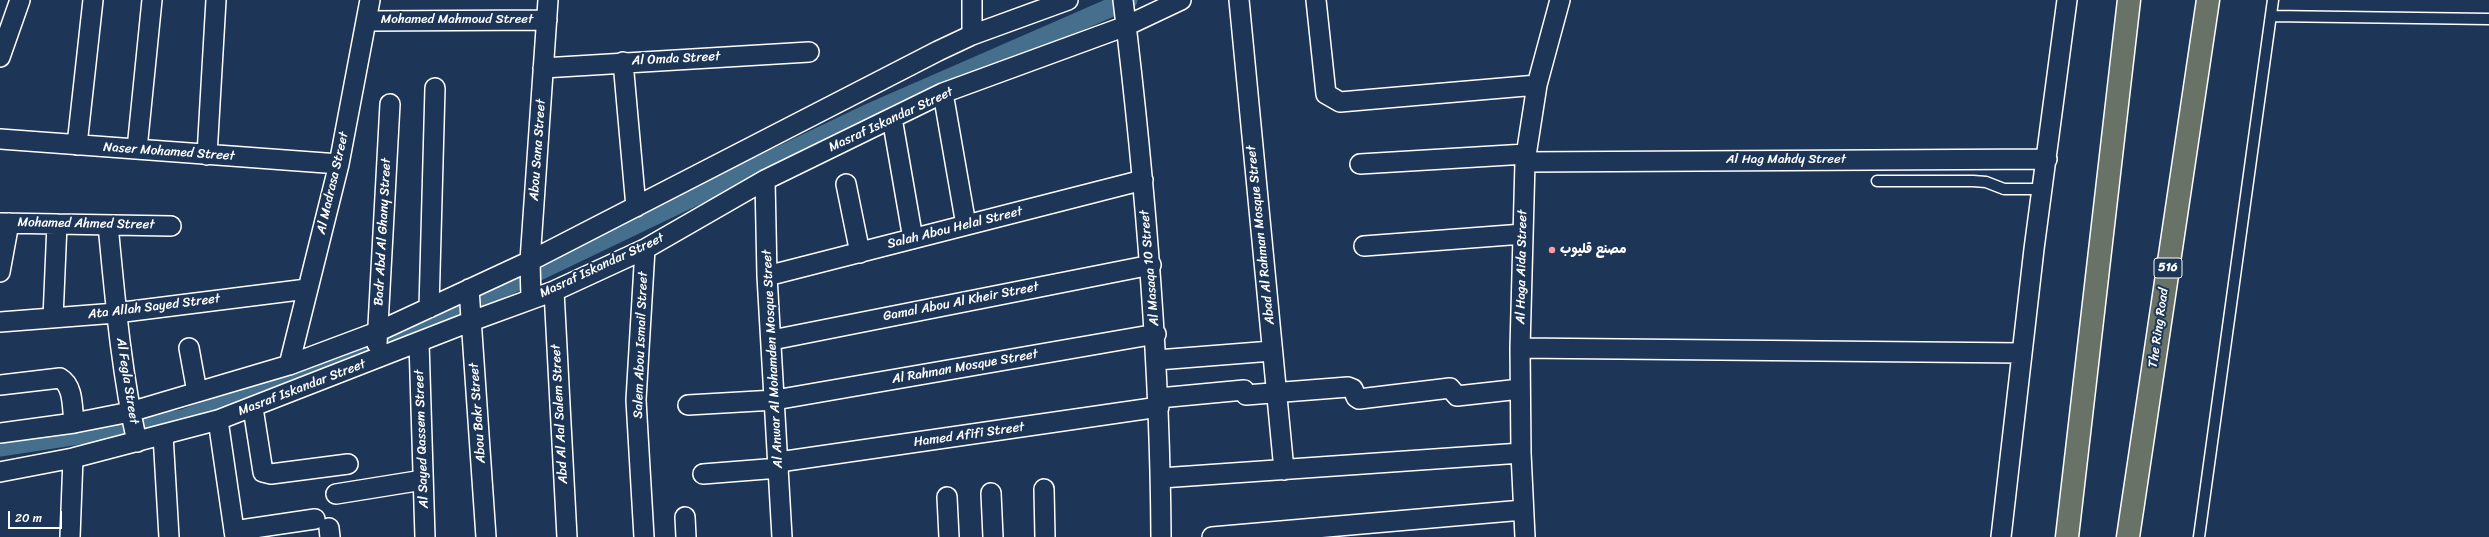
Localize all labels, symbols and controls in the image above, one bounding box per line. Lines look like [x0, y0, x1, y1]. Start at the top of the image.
street label: Mohamed Mahmoud Street [381, 12, 533, 28]
street label: Al Omda Street [631, 49, 721, 69]
street label: Masraf Iskandar Street [826, 84, 956, 156]
street label: Abou Sana Street [527, 99, 549, 201]
street label: Al Madrasa Street [314, 130, 352, 236]
street label: Naser Mohamed Street [103, 140, 235, 164]
street label: Abad Al Rahman Mosque Street [1244, 145, 1278, 325]
street label: Al Hag Mahdy Street [1726, 152, 1846, 168]
street label: Badr Abd Al Ghany Street [371, 158, 395, 306]
street label: Salah Abou Helal Street [886, 204, 1024, 252]
street label: Al Masaqa 10 Street [1137, 209, 1163, 327]
street label: Al Haga Aida Street [1513, 210, 1531, 324]
street label: Mohamed Ahmed Street [17, 215, 155, 233]
street label: Masraf Iskandar Street [537, 230, 667, 302]
place label: مصنع قليوب [1560, 242, 1627, 258]
marker: مصنع قليوب [1547, 245, 1557, 255]
street label: Al Anwar Al Mohamden Mosque Street [759, 249, 787, 469]
road number: 516 [2154, 258, 2182, 278]
street label: Salem Abou Ismail Street [631, 271, 651, 419]
street label: Gamal Abou Al Kheir Street [882, 279, 1040, 325]
street label: The Ring Road [2146, 287, 2172, 369]
street label: Ata Allah Sayed Street [87, 291, 221, 323]
street label: Al Fegla Street [112, 337, 142, 425]
street label: Abd Al Aal Salem Street [549, 344, 571, 484]
street label: Al Rahman Mosque Street [891, 346, 1039, 388]
street label: Masraf Iskandar Street [236, 356, 368, 420]
street label: Abou Bakr Street [467, 362, 489, 464]
street label: Al Sayed Qassem Street [412, 369, 432, 509]
street label: Hamed Afifi Street [913, 420, 1025, 450]
scale bar [10, 503, 64, 529]
text: 20 m [15, 507, 42, 529]

